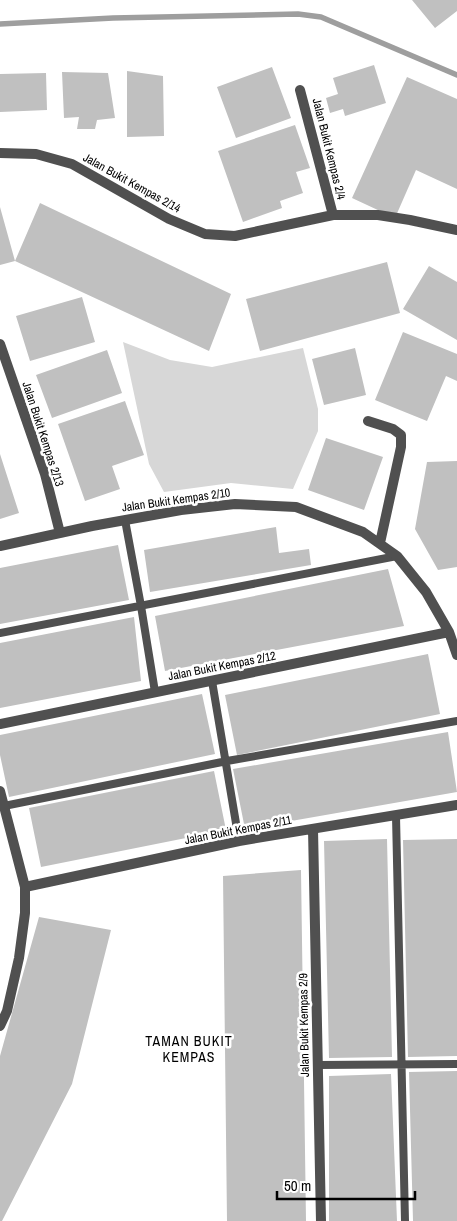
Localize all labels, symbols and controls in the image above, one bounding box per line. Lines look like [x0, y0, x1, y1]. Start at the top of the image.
street label: Jalan Bukit Kempas 2/4 [309, 97, 349, 202]
street label: Jalan Bukit Kempas 2/14 [80, 149, 184, 217]
street label: Jalan Bukit Kempas 2/13 [18, 380, 68, 488]
street label: Jalan Bukit Kempas 2/10 [121, 484, 231, 516]
street label: Jalan Bukit Kempas 2/12 [167, 648, 277, 684]
street label: Jalan Bukit Kempas 2/11 [183, 812, 293, 848]
street label: Jalan Bukit Kempas 2/9 [295, 973, 313, 1077]
district label: TAMAN BUKIT KEMPAS [145, 1032, 233, 1066]
scale bar [277, 1168, 414, 1200]
text: 50 m [284, 1175, 311, 1196]

